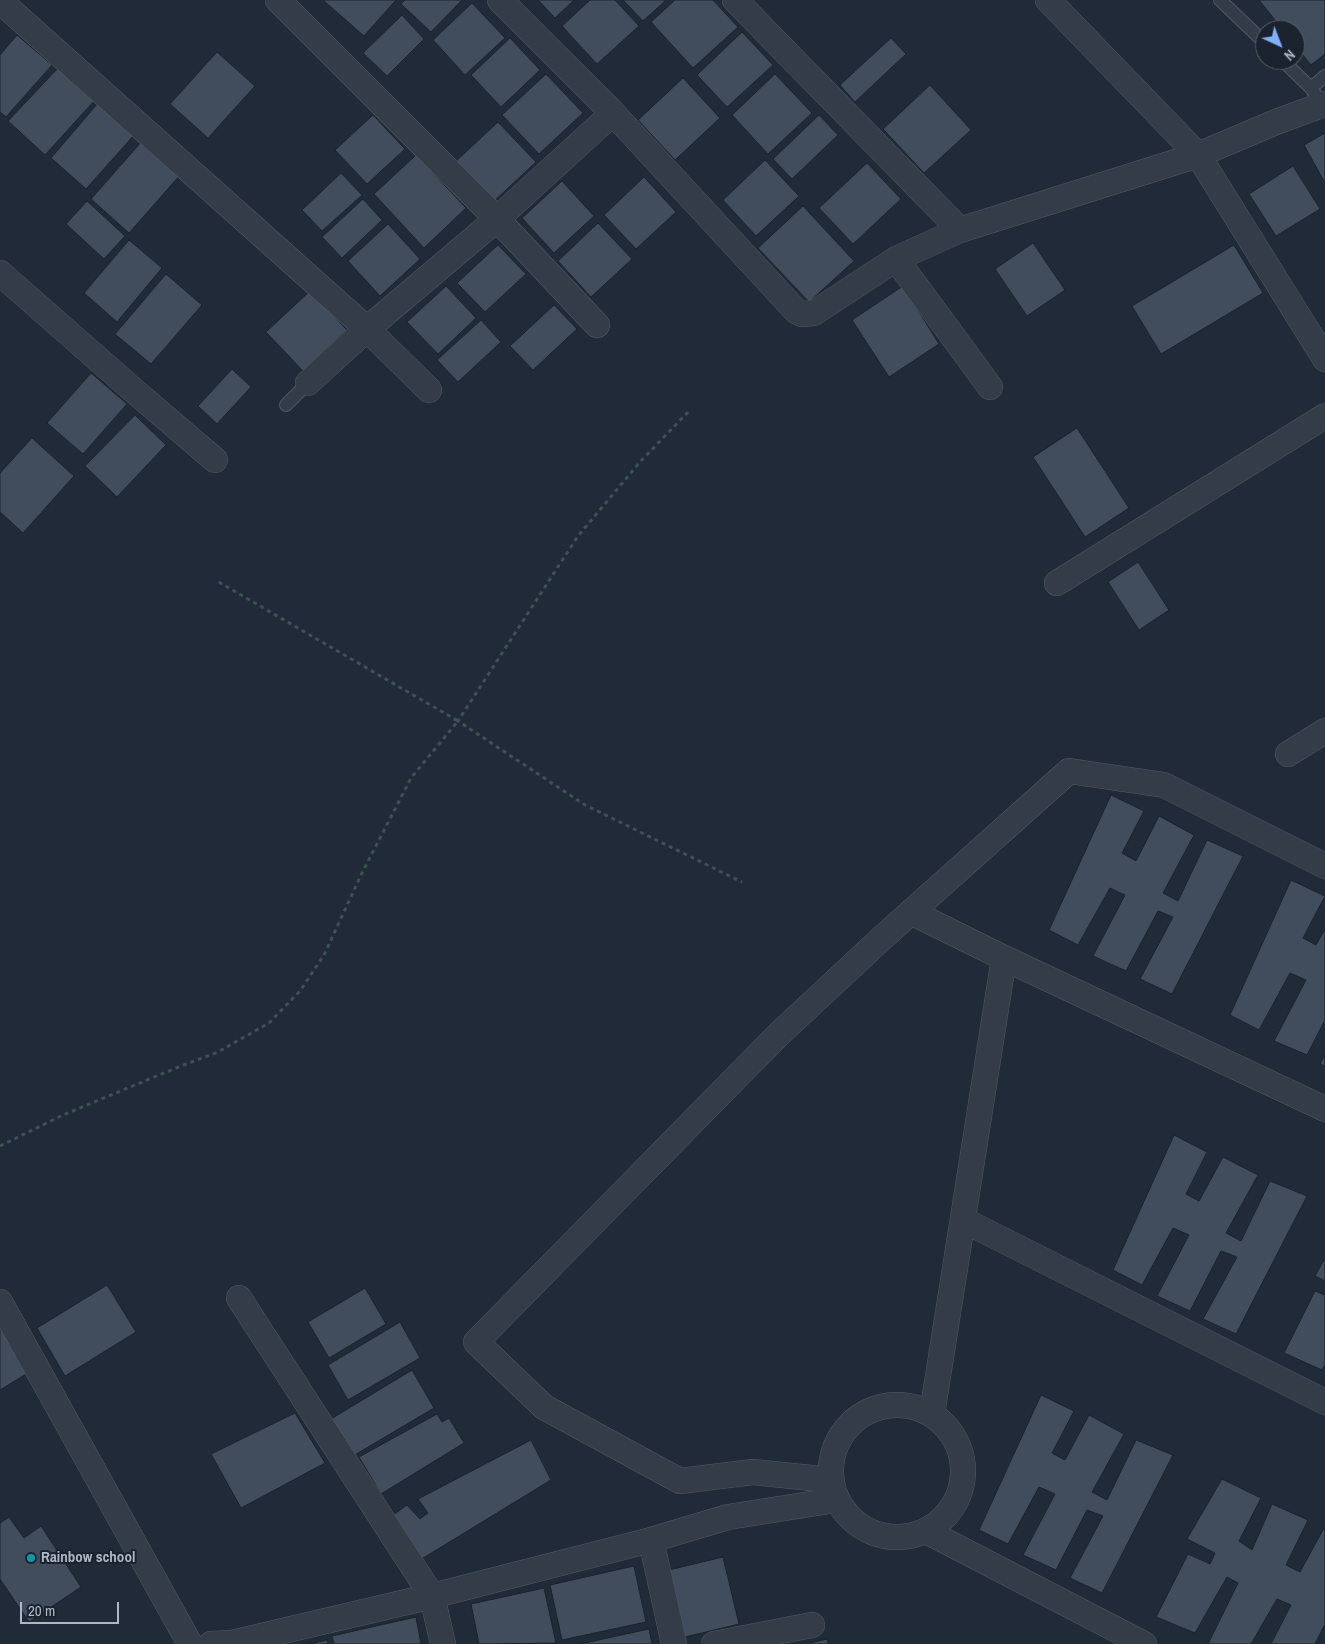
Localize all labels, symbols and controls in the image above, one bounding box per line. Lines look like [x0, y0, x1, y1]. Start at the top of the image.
north arrow [1255, 20, 1305, 70]
text: N [1280, 46, 1299, 65]
place label: Rainbow school [41, 1549, 135, 1567]
marker: Rainbow school [25, 1552, 37, 1564]
scale bar [22, 1592, 121, 1624]
text: 20 m [28, 1600, 55, 1621]

